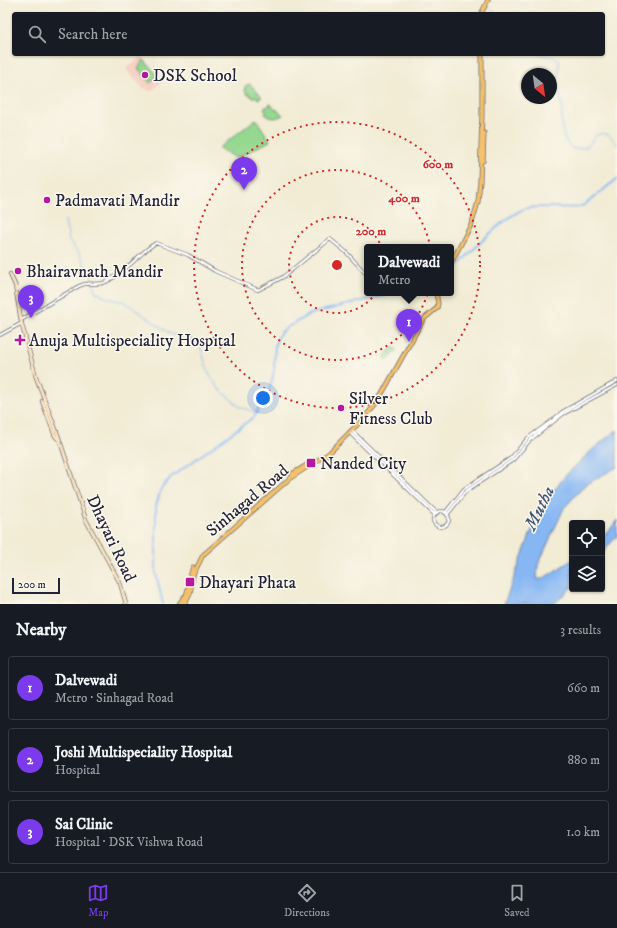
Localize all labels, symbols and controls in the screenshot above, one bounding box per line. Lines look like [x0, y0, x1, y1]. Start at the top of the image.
search box [12, 12, 605, 56]
icon: search [26, 23, 48, 45]
text: Search here [58, 25, 127, 44]
place label: DSK School [153, 65, 237, 87]
north arrow [521, 68, 557, 104]
marker: DSK School [140, 70, 150, 80]
pin: 2 [231, 157, 257, 190]
text: 600 m [423, 157, 453, 172]
place label: Padmavati Mandir [55, 190, 180, 212]
text: 400 m [387, 191, 420, 206]
marker: Padmavati Mandir [42, 195, 52, 205]
text: 200 m [356, 224, 386, 239]
popup [364, 244, 454, 296]
text: Dalvewadi [378, 253, 440, 272]
centre of rings [330, 258, 344, 272]
place label: Bhairavnath Mandir [26, 261, 164, 283]
marker: Bhairavnath Mandir [13, 266, 23, 276]
text: Metro [378, 272, 410, 288]
pin: 3 [18, 285, 44, 318]
pin: 1 [396, 309, 422, 342]
place label: Anuja Multispeciality Hospital [29, 330, 235, 352]
marker: Anuja Multispeciality Hospital [14, 334, 26, 346]
your location [253, 388, 273, 408]
place label: Silver Fitness Club [349, 388, 433, 430]
marker: Silver Fitness Club [336, 403, 346, 413]
place label: Nanded City [320, 453, 407, 475]
marker: Nanded City [305, 457, 317, 469]
street label: Sinhagad Road [202, 460, 294, 542]
water label: Mutha [519, 483, 560, 536]
street label: Dhayari Road [81, 491, 141, 586]
map controls [569, 520, 605, 592]
button: locate [569, 520, 605, 556]
button: layers [569, 556, 605, 592]
place label: Dhayari Phata [199, 572, 297, 594]
scale bar [12, 576, 60, 595]
marker: Dhayari Phata [184, 576, 196, 588]
text: 200 m [18, 578, 46, 592]
text: Nearby [16, 619, 66, 641]
text: 3 results [560, 622, 601, 638]
text: Dalvewadi [55, 671, 117, 690]
text: 1 [28, 680, 32, 696]
text: 660 m [567, 680, 600, 696]
text: Metro · Sinhagad Road [55, 690, 173, 706]
text: Joshi Multispeciality Hospital [55, 743, 232, 762]
text: 2 [27, 752, 33, 768]
text: 880 m [567, 752, 600, 768]
text: Hospital [55, 762, 100, 778]
text: Sai Clinic [55, 815, 113, 834]
text: 3 [28, 824, 32, 840]
text: 1.0 km [566, 824, 600, 840]
text: Hospital · DSK Vishwa Road [55, 834, 203, 850]
tab: Map [87, 882, 109, 920]
tab: Directions [284, 882, 330, 920]
tab: Saved [504, 882, 530, 920]

